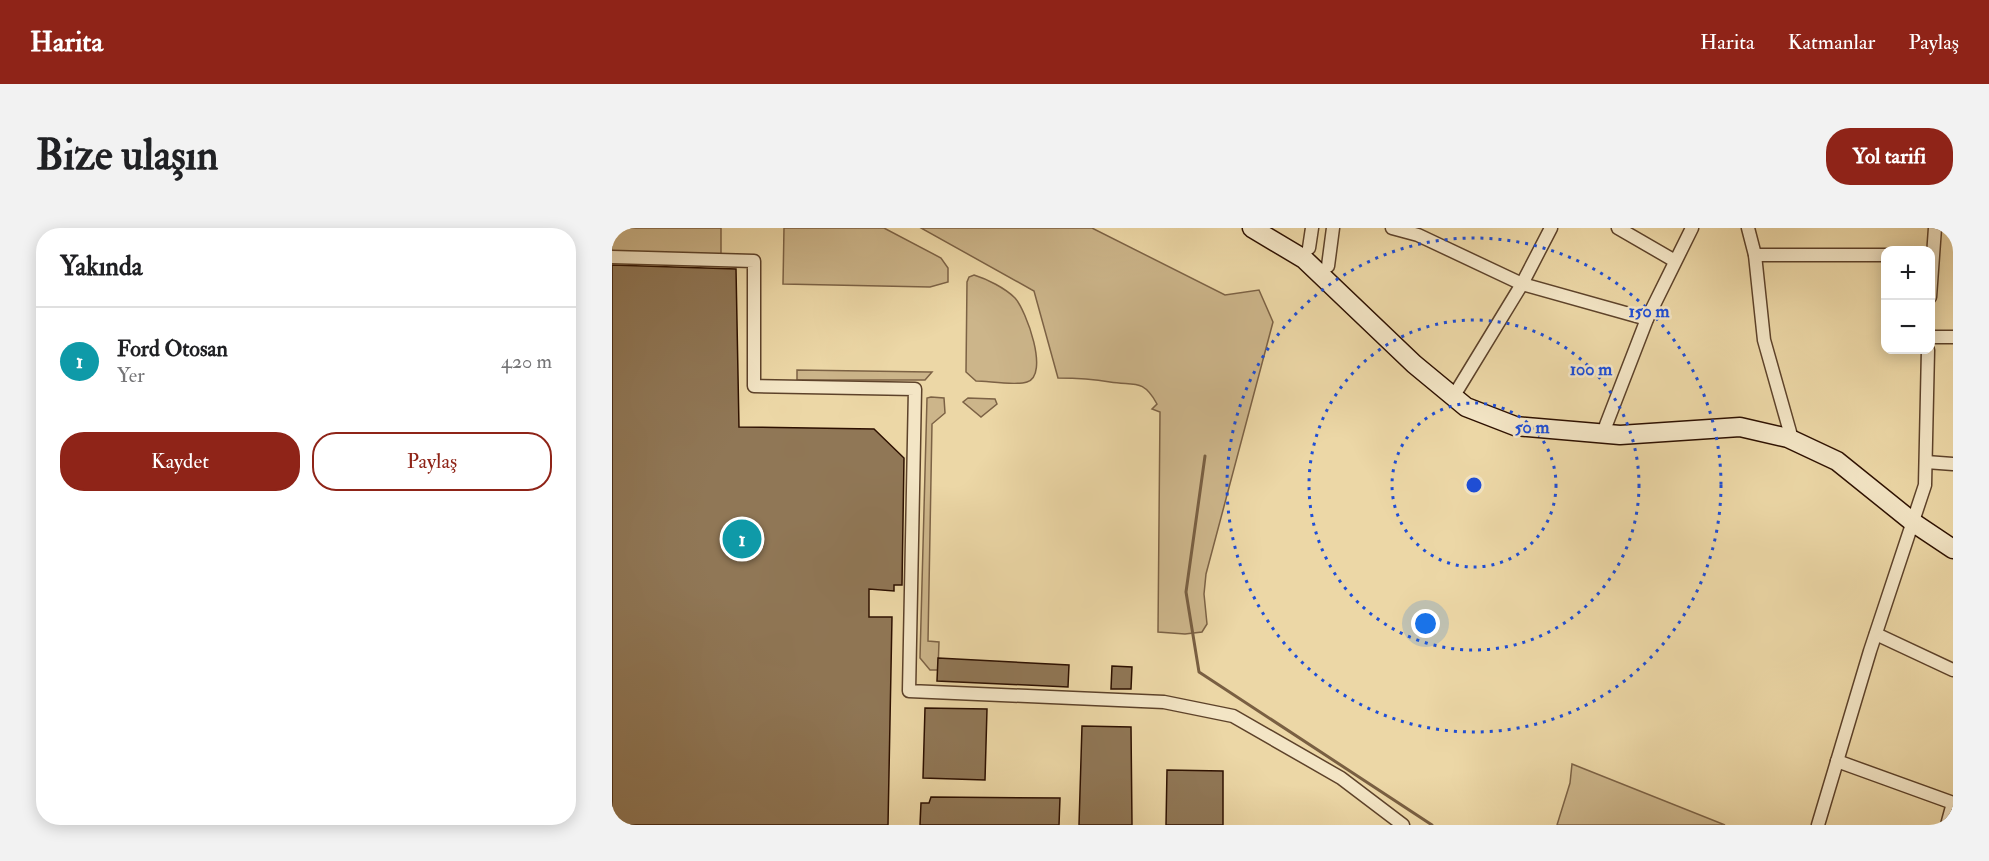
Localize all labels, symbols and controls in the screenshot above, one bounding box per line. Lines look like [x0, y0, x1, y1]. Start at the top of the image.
text: Harita [30, 25, 103, 60]
text: Harita [1700, 29, 1755, 56]
text: Katmanlar [1788, 29, 1875, 56]
text: Paylaş [1908, 29, 1959, 56]
button: Yol tarifi [1826, 128, 1953, 185]
text: Bize ulaşın [36, 130, 218, 182]
map controls [1881, 246, 1935, 354]
button: + [1881, 246, 1935, 300]
text: Yakında [60, 251, 142, 283]
text: 150 m [1628, 300, 1671, 323]
button: − [1881, 300, 1935, 354]
text: Ford Otosan [117, 335, 228, 363]
text: 1 [76, 349, 83, 374]
text: 420 m [501, 349, 552, 374]
text: 100 m [1570, 358, 1613, 381]
text: Yer [117, 363, 145, 388]
text: 50 m [1515, 416, 1550, 439]
button: Kaydet [60, 432, 300, 491]
button: Paylaş [312, 432, 552, 491]
centre of rings [1464, 475, 1484, 495]
pin: 1 [722, 516, 762, 562]
your location [1411, 609, 1440, 638]

